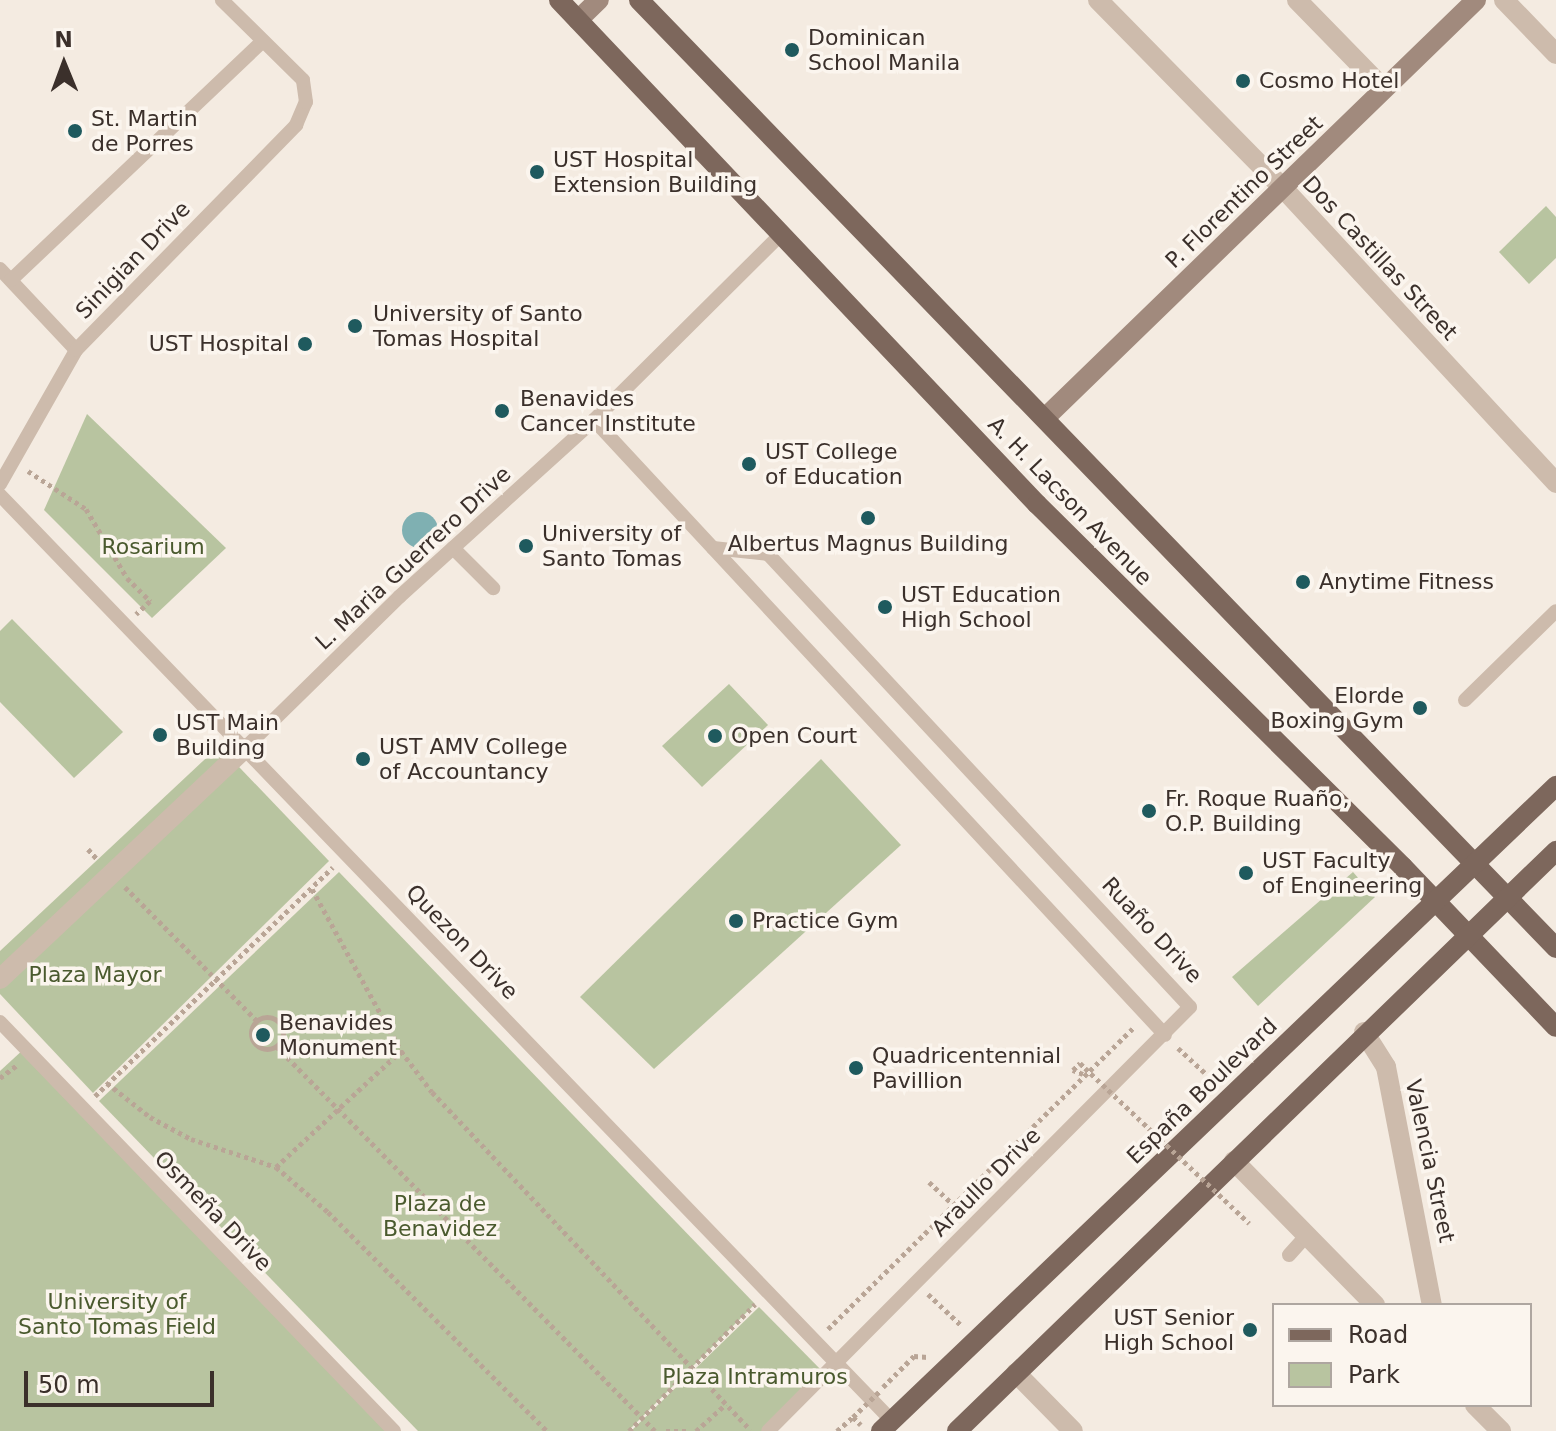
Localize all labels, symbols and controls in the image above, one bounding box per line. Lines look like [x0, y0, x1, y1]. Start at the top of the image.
north arrow [24, 24, 104, 104]
place label: Dominican School Manila [808, 24, 960, 76]
text: N [54, 27, 73, 52]
marker: Dominican School Manila [783, 41, 801, 59]
place label: Cosmo Hotel [1259, 68, 1399, 94]
marker: Cosmo Hotel [1234, 72, 1252, 90]
place label: St. Martin de Porres [91, 105, 198, 156]
street label: P. Florentino Street [1160, 110, 1328, 274]
marker: St. Martin de Porres [66, 122, 84, 140]
place label: UST Hospital Extension Building [553, 146, 757, 198]
marker: UST Hospital Extension Building [528, 163, 546, 181]
street label: Dos Castillas Street [1297, 170, 1463, 346]
street label: Sinigian Drive [70, 196, 196, 324]
place label: University of Santo Tomas Hospital [373, 300, 583, 352]
marker: University of Santo Tomas Hospital [344, 315, 366, 337]
place label: UST Hospital [149, 331, 289, 357]
marker: UST Hospital [296, 335, 314, 353]
place label: Benavides Cancer Institute [520, 385, 696, 436]
marker: Benavides Cancer Institute [491, 400, 513, 422]
street label: A. H. Lacson Avenue [983, 411, 1157, 591]
place label: UST College of Education [765, 438, 903, 490]
marker: UST College of Education [740, 455, 758, 473]
street label: L. Maria Guerrero Drive [310, 461, 516, 655]
marker: Albertus Magnus Building [859, 509, 877, 527]
place label: University of Santo Tomas [542, 520, 682, 572]
place label: Albertus Magnus Building [728, 531, 1008, 557]
park label: Rosarium [101, 534, 205, 560]
marker: University of Santo Tomas [517, 537, 535, 555]
place label: Anytime Fitness [1319, 569, 1494, 595]
marker: Anytime Fitness [1294, 573, 1312, 591]
place label: UST Education High School [901, 581, 1061, 632]
marker: UST Education High School [876, 598, 894, 616]
place label: Elorde Boxing Gym [1271, 682, 1404, 734]
marker: Elorde Boxing Gym [1411, 699, 1429, 717]
place label: UST Main Building [176, 709, 279, 760]
place label: Open Court [731, 723, 857, 749]
marker: UST Main Building [151, 726, 169, 744]
marker: Open Court [706, 727, 724, 745]
place label: UST AMV College of Accountancy [379, 733, 568, 784]
marker: UST AMV College of Accountancy [354, 750, 372, 768]
place label: Fr. Roque Ruaño, O.P. Building [1165, 785, 1349, 836]
marker: Fr. Roque Ruaño, O.P. Building [1140, 802, 1158, 820]
place label: UST Faculty of Engineering [1262, 847, 1422, 898]
marker: UST Faculty of Engineering [1237, 864, 1255, 882]
street label: Ruaño Drive [1096, 872, 1208, 988]
street label: Quezon Drive [401, 879, 523, 1005]
place label: Practice Gym [752, 908, 898, 934]
marker: Practice Gym [727, 912, 745, 930]
park label: Plaza Mayor [29, 962, 161, 988]
place label: Benavides Monument [279, 1009, 397, 1060]
street label: España Boulevard [1121, 1013, 1283, 1169]
marker: Benavides Monument [254, 1026, 272, 1044]
place label: Quadricentennial Pavillion [872, 1042, 1061, 1094]
marker: Quadricentennial Pavillion [847, 1059, 865, 1077]
street label: Valencia Street [1400, 1077, 1460, 1245]
street label: Araullo Drive [926, 1122, 1046, 1242]
street label: Osmeña Drive [149, 1145, 277, 1277]
park label: Plaza de Benavidez [383, 1190, 497, 1242]
park label: University of Santo Tomas Field [18, 1288, 216, 1340]
legend [1272, 1303, 1532, 1407]
place label: UST Senior High School [1103, 1304, 1234, 1356]
marker: UST Senior High School [1241, 1321, 1259, 1339]
text: Road [1348, 1321, 1408, 1349]
scale bar [28, 1355, 218, 1405]
text: Park [1348, 1361, 1400, 1389]
park label: Plaza Intramuros [662, 1364, 848, 1390]
text: 50 m [38, 1371, 100, 1399]

